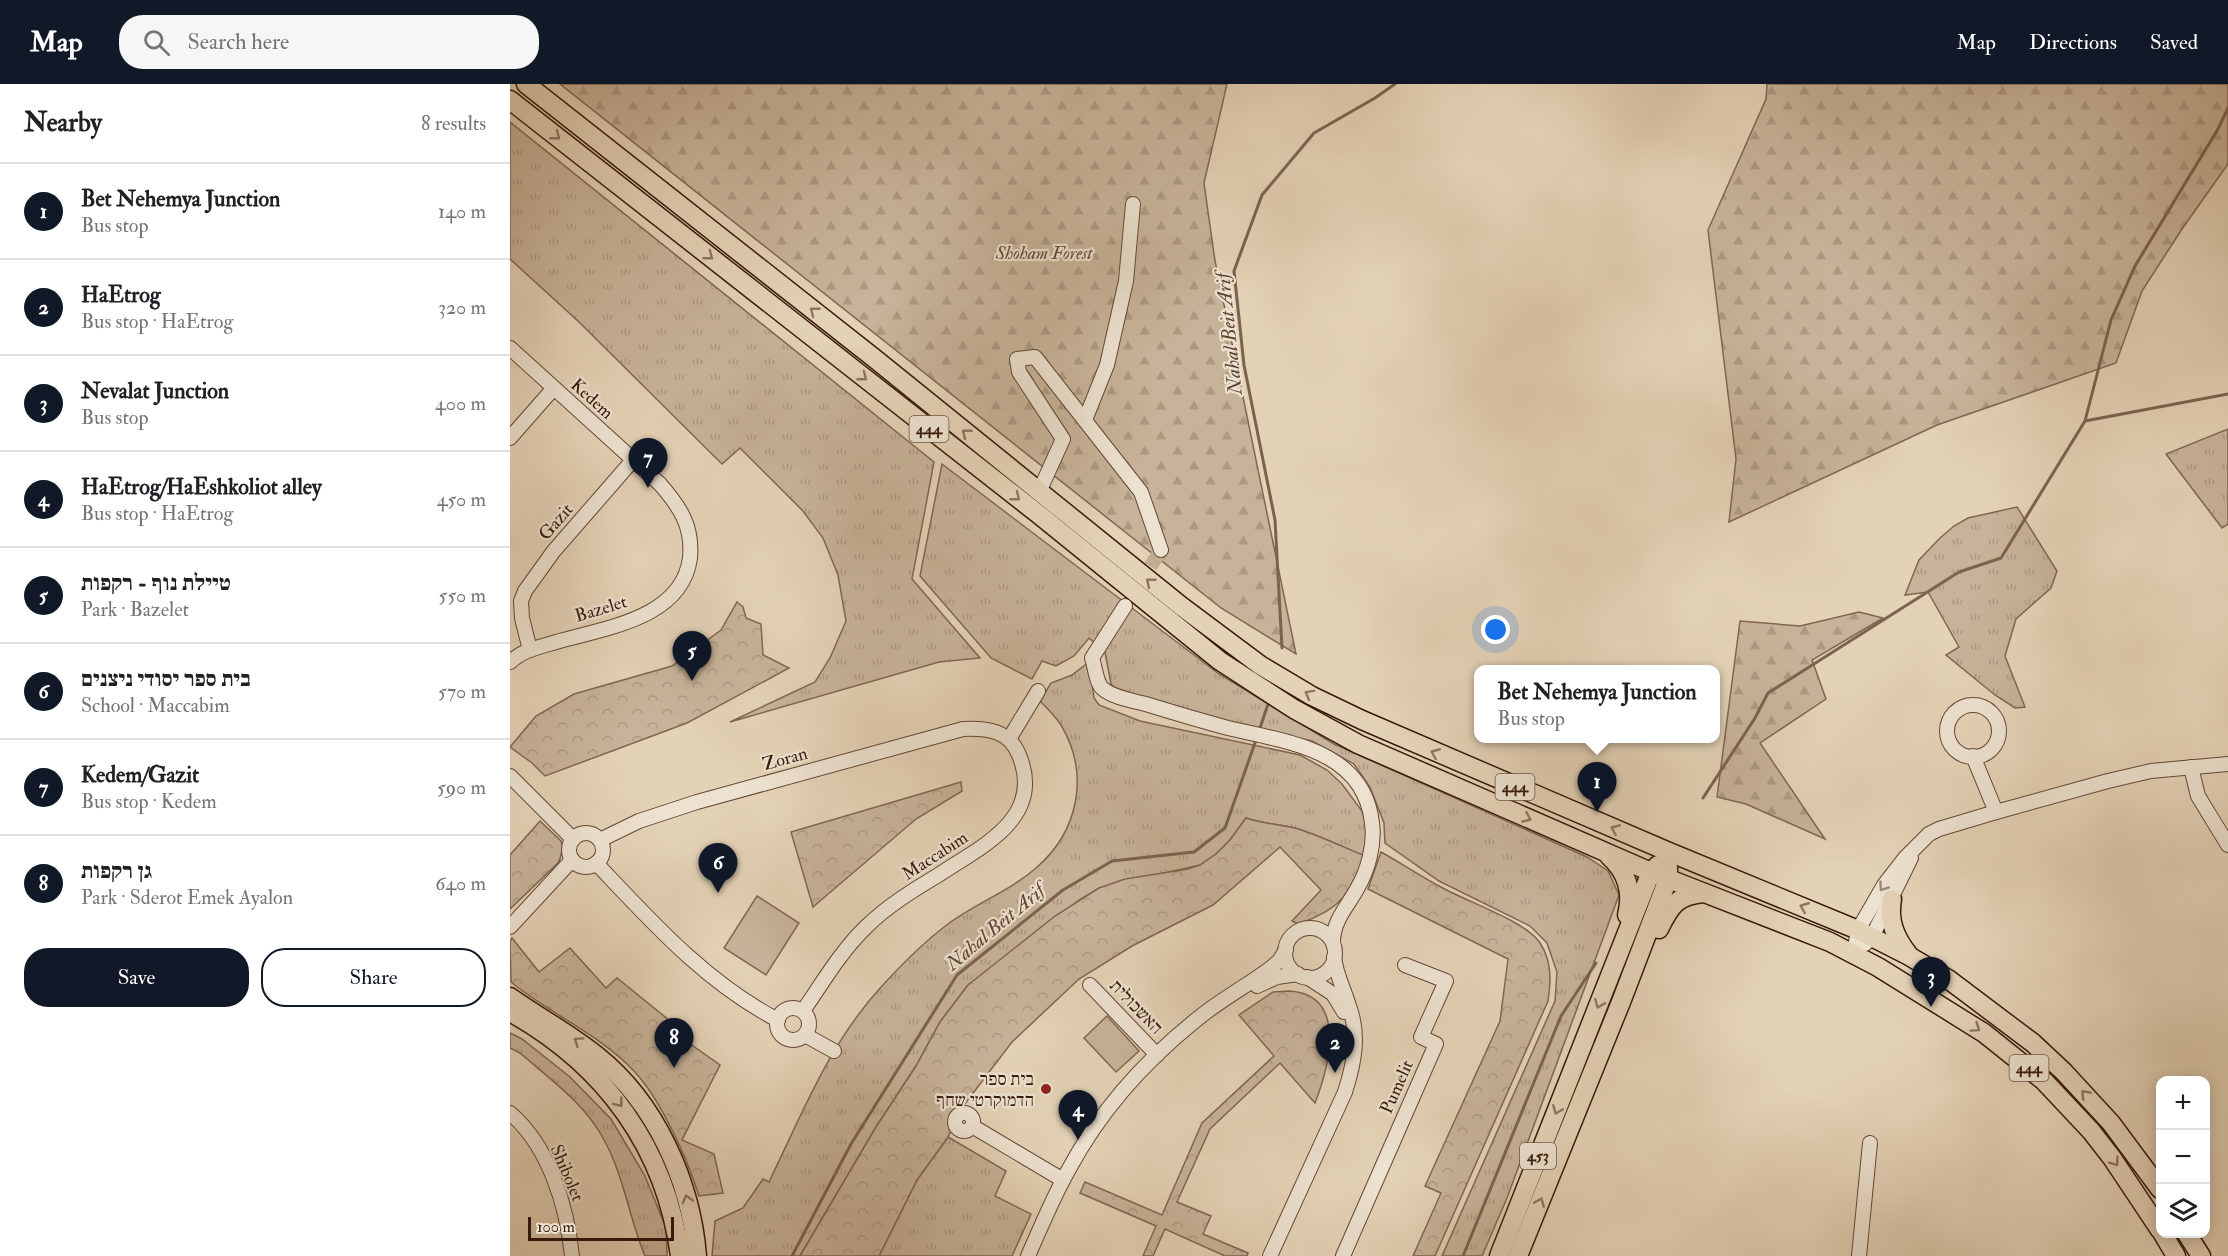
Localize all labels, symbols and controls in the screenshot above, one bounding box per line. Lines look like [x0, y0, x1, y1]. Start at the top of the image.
search box [119, 15, 539, 69]
text: Map [30, 25, 83, 60]
icon: search [140, 26, 173, 59]
text: Search here [188, 28, 289, 56]
text: Map [1956, 29, 1996, 56]
text: Directions [2029, 29, 2117, 56]
text: Saved [2150, 29, 2198, 56]
text: Nearby [24, 107, 102, 139]
text: 8 results [421, 111, 486, 136]
one-way arrow [549, 129, 560, 140]
text: Bet Nehemya Junction [81, 185, 280, 213]
text: 1 [40, 199, 47, 224]
text: 140 m [438, 199, 486, 224]
text: Bus stop [81, 213, 149, 238]
park label: Shoham Forest [995, 242, 1093, 265]
one-way arrow [703, 249, 714, 260]
water label: Nahal Beit Arif [1210, 267, 1248, 397]
text: HaEtrog [81, 281, 161, 309]
text: 2 [38, 295, 49, 320]
text: 320 m [438, 295, 486, 320]
one-way arrow [810, 307, 821, 318]
text: Bus stop · HaEtrog [81, 309, 233, 334]
one-way arrow [856, 369, 867, 380]
street label: Kedem [566, 374, 618, 424]
text: Nevalat Junction [81, 377, 229, 405]
text: 3 [40, 391, 47, 416]
text: 400 m [435, 391, 486, 416]
text: Bus stop [81, 405, 149, 430]
road number: 444 [910, 416, 948, 442]
one-way arrow [962, 429, 973, 440]
pin: 7 [628, 438, 668, 488]
text: HaEtrog/HaEshkoliot alley [81, 473, 322, 501]
text: 4 [38, 487, 49, 512]
text: 450 m [437, 487, 486, 512]
one-way arrow [1010, 490, 1021, 501]
street label: Gazit [534, 499, 578, 545]
text: Bus stop · HaEtrog [81, 501, 233, 526]
text: טיילת נוף - רקפות [81, 569, 231, 597]
one-way arrow [1146, 578, 1157, 589]
text: 5 [39, 583, 48, 608]
text: 550 m [439, 583, 486, 608]
street label: Bazelet [572, 590, 630, 628]
text: Park · Bazelet [81, 597, 189, 622]
your location [1481, 615, 1510, 644]
pin: 5 [672, 632, 711, 681]
text: בית ספר יסודי ניצנים [81, 665, 251, 693]
popup [1474, 665, 1720, 743]
text: Bet Nehemya Junction [1497, 678, 1697, 706]
text: 6 [38, 679, 49, 704]
text: 570 m [438, 679, 486, 704]
one-way arrow [1305, 690, 1316, 701]
text: School · Maccabim [81, 693, 230, 718]
text: Bus stop [1497, 706, 1565, 731]
street label: Zoran [760, 742, 810, 776]
one-way arrow [1431, 748, 1442, 760]
text: Kedem/Gazit [81, 761, 199, 789]
pin: 1 [1578, 762, 1616, 812]
road number: 444 [1496, 774, 1534, 800]
text: 7 [39, 775, 48, 800]
text: 590 m [437, 775, 486, 800]
text: Bus stop · Kedem [81, 789, 217, 814]
one-way arrow [1521, 811, 1532, 823]
one-way arrow [1610, 824, 1621, 836]
street label: Maccabim [898, 826, 972, 886]
pin: 6 [698, 844, 738, 893]
text: גן רקפות [81, 857, 152, 885]
text: 8 [39, 871, 48, 896]
text: 640 m [435, 871, 486, 896]
water label: Nahal Beit Arif [940, 875, 1054, 976]
one-way arrow [1879, 880, 1890, 891]
text: Park · Sderot Emek Ayalon [81, 885, 293, 910]
one-way arrow [1799, 902, 1810, 914]
button: Save [24, 948, 249, 1007]
button: Share [261, 948, 486, 1007]
pin: 3 [1912, 958, 1950, 1007]
street label: האשכולית [1104, 975, 1168, 1039]
one-way arrow [1594, 998, 1606, 1009]
pin: 8 [654, 1018, 694, 1068]
one-way arrow [1969, 1021, 1980, 1032]
pin: 2 [1316, 1024, 1354, 1073]
one-way arrow [574, 1037, 585, 1048]
road number: 444 [2010, 1055, 2048, 1081]
street label: Pumelit [1375, 1056, 1419, 1117]
place label: בית ספר הדמוקרטי שחף [936, 1068, 1034, 1112]
map controls [2156, 1076, 2210, 1238]
button: + [2156, 1076, 2210, 1130]
marker: בית ספר הדמוקרטי שחף [1039, 1082, 1053, 1096]
pin: 4 [1058, 1090, 1098, 1140]
one-way arrow [2081, 1091, 2092, 1101]
one-way arrow [611, 1097, 622, 1108]
one-way arrow [1552, 1103, 1564, 1114]
button: − [2156, 1130, 2210, 1184]
street label: Shibolet [545, 1141, 589, 1205]
road number: 453 [1520, 1143, 1556, 1169]
one-way arrow [2108, 1156, 2119, 1167]
button: layers [2156, 1184, 2210, 1238]
one-way arrow [681, 1194, 694, 1204]
one-way arrow [1533, 1197, 1545, 1208]
scale bar [528, 1214, 674, 1242]
text: 100 m [537, 1217, 575, 1237]

